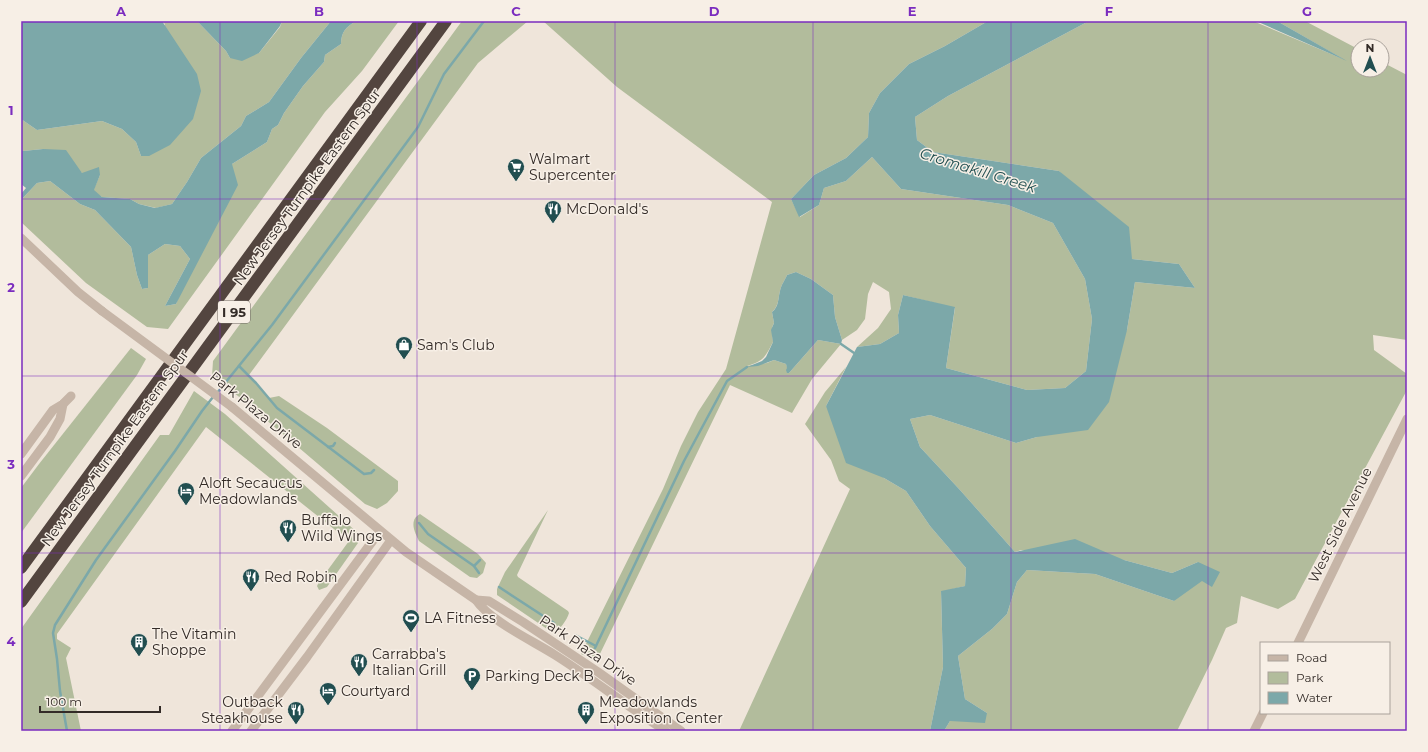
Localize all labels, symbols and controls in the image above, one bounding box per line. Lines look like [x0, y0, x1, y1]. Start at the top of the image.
text: A [115, 3, 127, 19]
text: B [314, 3, 324, 19]
text: C [511, 3, 521, 19]
text: D [709, 3, 720, 19]
text: E [908, 3, 917, 19]
text: F [1105, 3, 1113, 19]
text: G [1302, 3, 1312, 19]
north arrow [1350, 38, 1390, 78]
text: N [1366, 41, 1374, 55]
street label: New Jersey Turnpike Eastern Spur [230, 85, 385, 289]
text: 1 [8, 102, 14, 118]
water label: Cromakill Creek [918, 143, 1040, 197]
place label: Walmart Supercenter [529, 150, 616, 184]
supermarket icon: Walmart Supercenter [506, 157, 526, 182]
restaurant icon: McDonald's [543, 199, 563, 224]
place label: McDonald's [566, 200, 648, 218]
text: 2 [7, 279, 15, 295]
road number: I 95 [218, 301, 250, 323]
shop icon: Sam's Club [394, 335, 414, 360]
place label: Sam's Club [417, 336, 495, 354]
street label: New Jersey Turnpike Eastern Spur [38, 346, 193, 550]
street label: Park Plaza Drive [206, 367, 306, 453]
text: 3 [6, 456, 15, 472]
street label: West Side Avenue [1304, 464, 1376, 586]
place label: Aloft Secaucus Meadowlands [199, 474, 303, 508]
hotel icon: Aloft Secaucus Meadowlands [176, 481, 196, 506]
place label: Buffalo Wild Wings [301, 511, 382, 545]
restaurant icon: Buffalo Wild Wings [278, 518, 298, 543]
restaurant icon: Red Robin [241, 567, 261, 592]
place label: Red Robin [264, 568, 337, 586]
sports icon: LA Fitness [401, 608, 421, 633]
place label: LA Fitness [424, 609, 496, 627]
street label: Park Plaza Drive [536, 611, 640, 689]
place label: The Vitamin Shoppe [152, 625, 237, 659]
building icon: The Vitamin Shoppe [129, 632, 149, 657]
text: 4 [7, 633, 16, 649]
legend [1260, 642, 1390, 714]
place label: Carrabba's Italian Grill [372, 645, 446, 679]
text: Road [1296, 650, 1327, 665]
restaurant icon: Carrabba's Italian Grill [349, 652, 369, 677]
parking icon: Parking Deck B [462, 666, 482, 691]
place label: Parking Deck B [485, 667, 594, 685]
text: Park [1296, 670, 1324, 685]
hotel icon: Courtyard [318, 681, 338, 706]
place label: Courtyard [341, 682, 410, 700]
scale bar [40, 688, 160, 714]
text: Water [1296, 690, 1333, 705]
place label: Outback Steakhouse [201, 693, 284, 727]
place label: Meadowlands Exposition Center [599, 693, 723, 727]
text: 100 m [46, 694, 82, 709]
restaurant icon: Outback Steakhouse [286, 700, 306, 725]
building icon: Meadowlands Exposition Center [576, 700, 596, 725]

